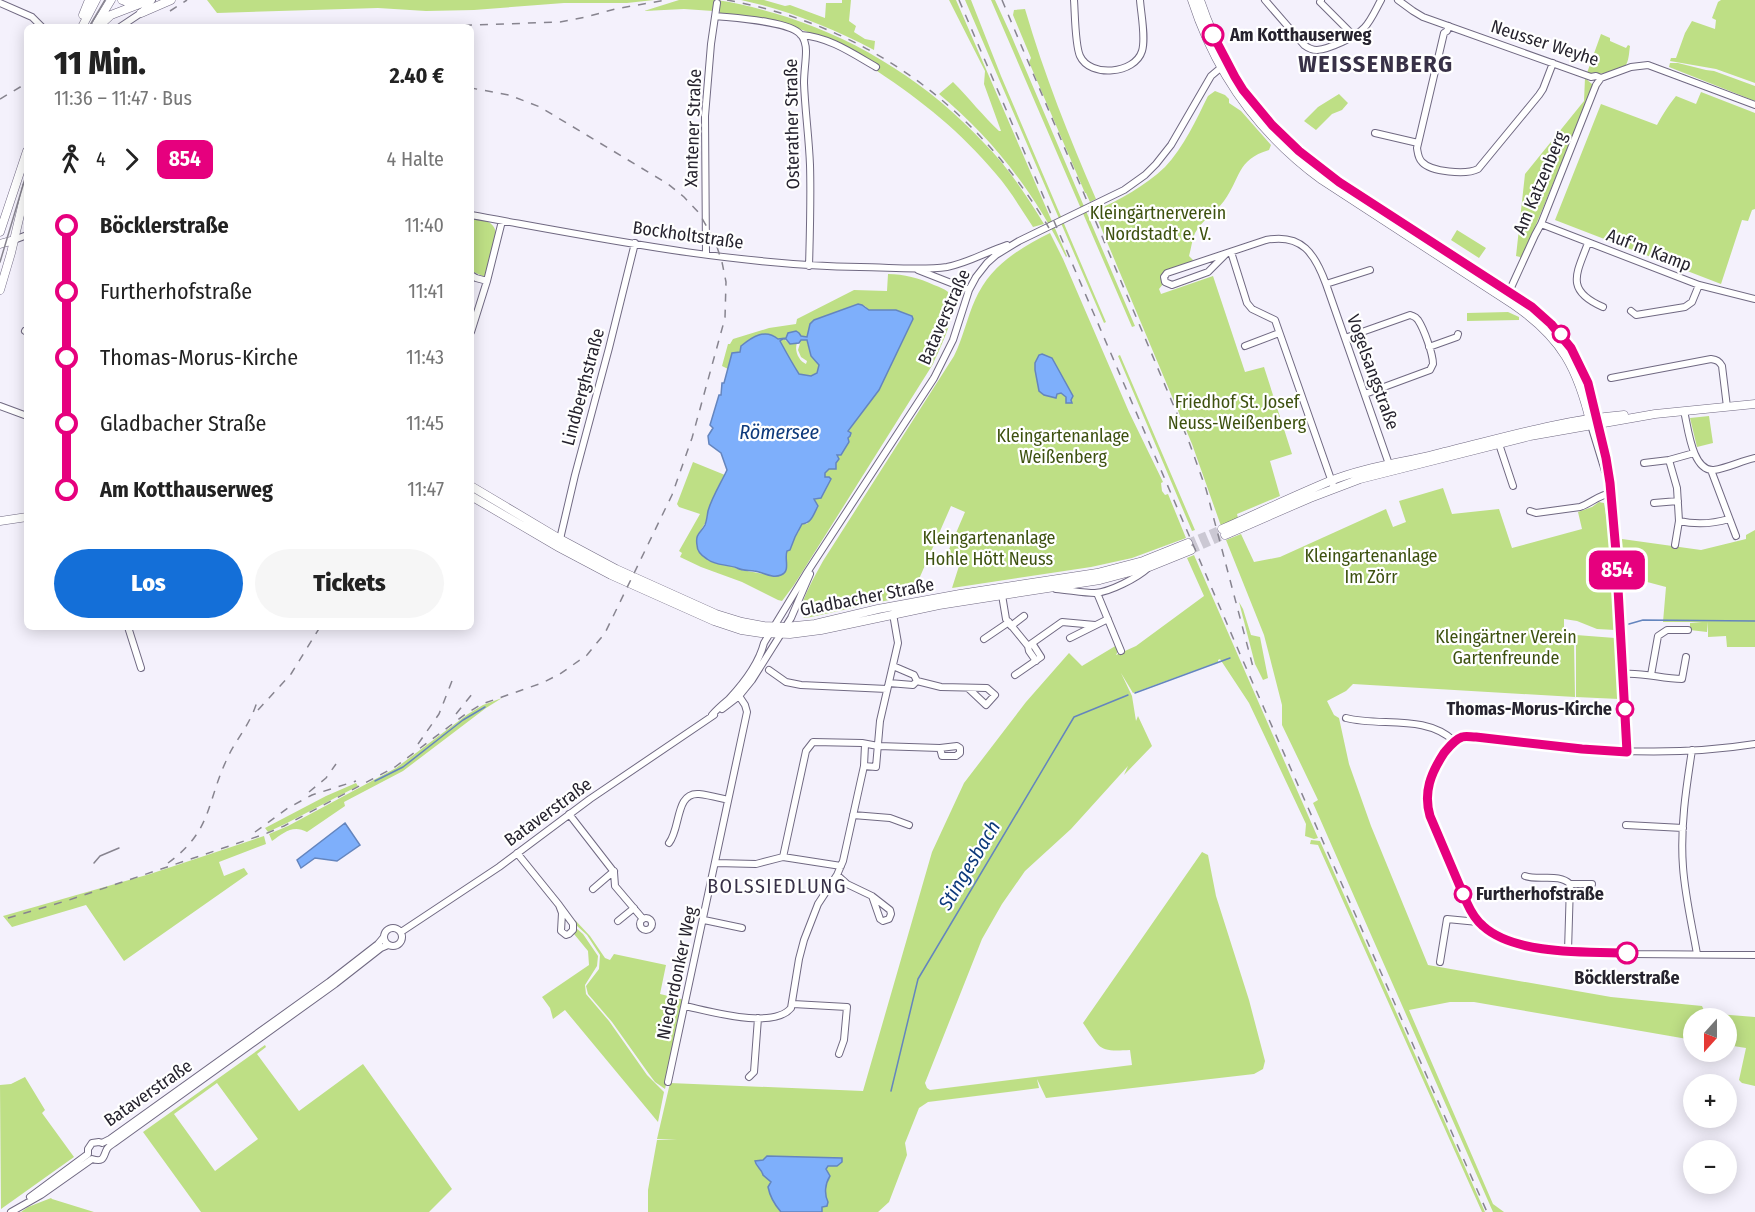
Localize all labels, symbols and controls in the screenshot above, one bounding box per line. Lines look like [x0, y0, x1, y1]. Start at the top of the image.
street label: Neusser Weyhe [1488, 15, 1602, 71]
marker: Am Kotthauserweg [1202, 24, 1224, 46]
place label: Am Kotthauserweg [1229, 24, 1371, 46]
text: 11 Min. [54, 43, 146, 83]
district label: WEISSENBERG [1298, 50, 1454, 78]
street label: Osterather Straße [780, 58, 804, 190]
text: 2.40 € [390, 62, 444, 89]
street label: Xantener Straße [680, 68, 706, 187]
text: 11:36 – 11:47 · Bus [54, 86, 192, 110]
street label: Am Katzenberg [1508, 128, 1572, 238]
icon: walk [54, 143, 87, 176]
icon: forward [115, 143, 148, 176]
text: 854 [169, 146, 201, 172]
text: 4 [96, 147, 106, 171]
text: 4 Halte [387, 147, 444, 171]
park label: Kleingärtnerverein Nordstadt e. V. [1090, 202, 1226, 245]
text: Böcklerstraße [100, 212, 229, 239]
text: 11:40 [404, 213, 444, 237]
street label: Bockholtstraße [631, 216, 745, 254]
street label: Auf'm Kamp [1604, 224, 1694, 276]
street label: Bataverstraße [913, 266, 975, 368]
text: Furtherhofstraße [100, 278, 252, 305]
text: 11:41 [408, 279, 444, 303]
street label: Vogelsangstraße [1342, 311, 1404, 433]
unlabelled marker [1552, 325, 1570, 343]
street label: Lindberghstraße [557, 326, 609, 448]
text: Thomas-Morus-Kirche [100, 344, 298, 371]
text: 11:43 [406, 345, 444, 369]
park label: Friedhof St. Josef Neuss-Weißenberg [1168, 391, 1307, 434]
text: Gladbacher Straße [100, 410, 266, 437]
text: 11:45 [406, 411, 444, 435]
water label: Römersee [739, 420, 819, 444]
park label: Kleingartenanlage Weißenberg [997, 425, 1130, 468]
text: Am Kotthauserweg [100, 476, 273, 503]
text: 11:47 [407, 477, 444, 501]
park label: Kleingartenanlage Hohle Hött Neuss [923, 527, 1056, 570]
park label: Kleingartenanlage Im Zörr [1305, 545, 1438, 588]
button: Los [54, 549, 243, 618]
button: Tickets [255, 549, 444, 618]
line badge: 854 [1582, 550, 1652, 590]
text: 854 [1601, 557, 1633, 583]
street label: Gladbacher Straße [798, 573, 936, 621]
park label: Kleingärtner Verein Gartenfreunde [1435, 626, 1577, 669]
place label: Thomas-Morus-Kirche [1447, 698, 1612, 720]
marker: Thomas-Morus-Kirche [1616, 700, 1634, 718]
street label: Bataverstraße [500, 773, 596, 851]
water label: Stingesbach [932, 816, 1005, 915]
district label: BOLSSIEDLUNG [707, 874, 847, 898]
place label: Furtherhofstraße [1476, 883, 1604, 905]
marker: Furtherhofstraße [1454, 885, 1472, 903]
street label: Niederdonker Weg [652, 904, 702, 1042]
marker: Böcklerstraße [1616, 942, 1638, 964]
place label: Böcklerstraße [1574, 967, 1680, 989]
north arrow [1683, 1008, 1737, 1062]
map controls [1683, 1008, 1737, 1194]
street label: Bataverstraße [100, 1055, 196, 1131]
button: + [1683, 1074, 1737, 1128]
button: − [1683, 1140, 1737, 1194]

